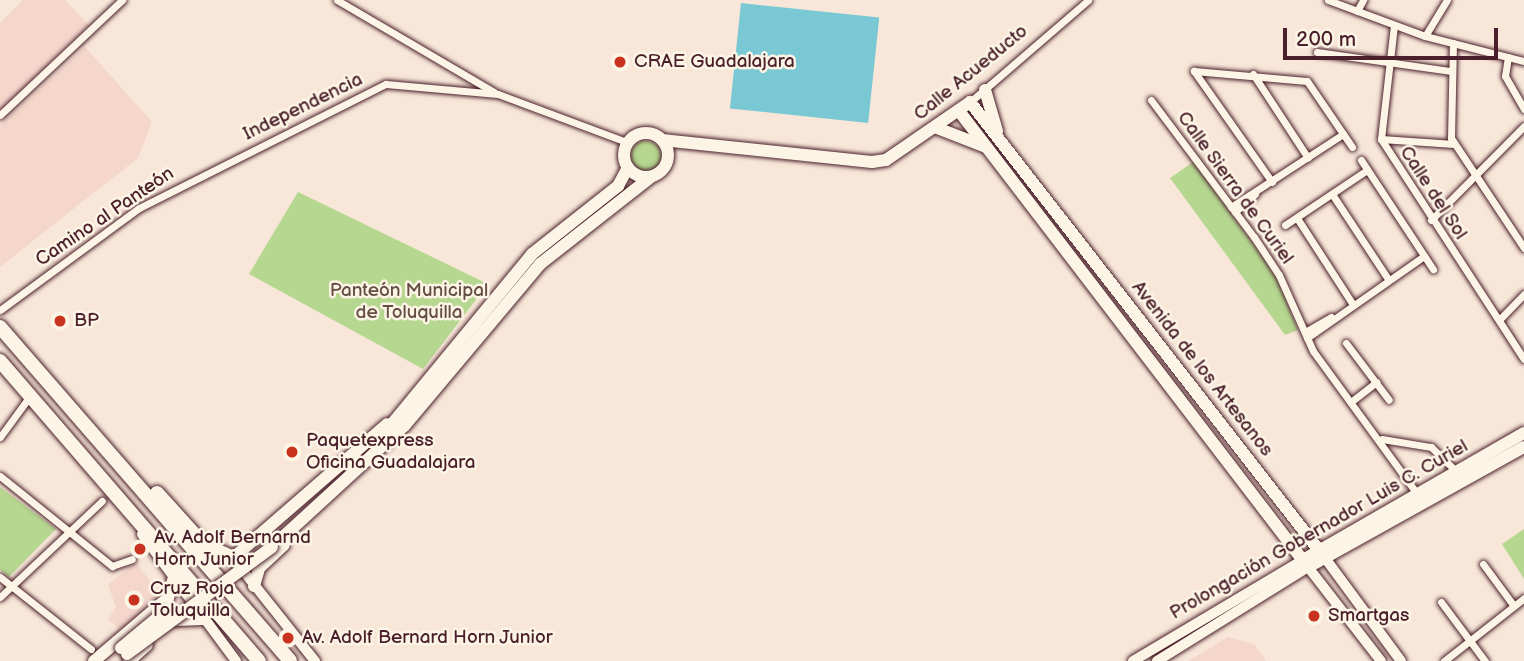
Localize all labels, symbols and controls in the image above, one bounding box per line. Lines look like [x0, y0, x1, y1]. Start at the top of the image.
scale bar [1286, 14, 1501, 58]
street label: Calle Acueducto [909, 20, 1033, 126]
text: 200 m [1296, 27, 1356, 52]
place label: CRAE Guadalajara [634, 51, 795, 73]
marker: CRAE Guadalajara [612, 54, 628, 70]
street label: Independencia [240, 68, 366, 146]
street label: Calle Sierra de Curiel [1172, 107, 1298, 269]
street label: Calle del Sol [1394, 142, 1472, 244]
street label: Camino al Panteón [32, 162, 178, 272]
street label: Avenida de los Artesanos [1126, 277, 1278, 461]
park label: Panteón Municipal de Toluquilla [330, 280, 488, 324]
place label: BP [74, 310, 99, 332]
marker: BP [52, 313, 68, 329]
place label: Paquetexpress Oficina Guadalajara [306, 430, 475, 474]
street label: Prolongación Gobernador Luis C. Curiel [1166, 435, 1472, 625]
marker: Paquetexpress Oficina Guadalajara [284, 444, 300, 460]
place label: Av. Adolf Bernarnd Horn Junior [154, 527, 311, 571]
marker: Av. Adolf Bernarnd Horn Junior [132, 541, 148, 557]
place label: Cruz Roja Toluquilla [150, 578, 234, 622]
marker: Cruz Roja Toluquilla [124, 590, 144, 610]
place label: Smartgas [1328, 605, 1409, 627]
marker: Smartgas [1306, 608, 1322, 624]
place label: Av. Adolf Bernard Horn Junior [302, 627, 554, 649]
marker: Av. Adolf Bernard Horn Junior [280, 630, 296, 646]

